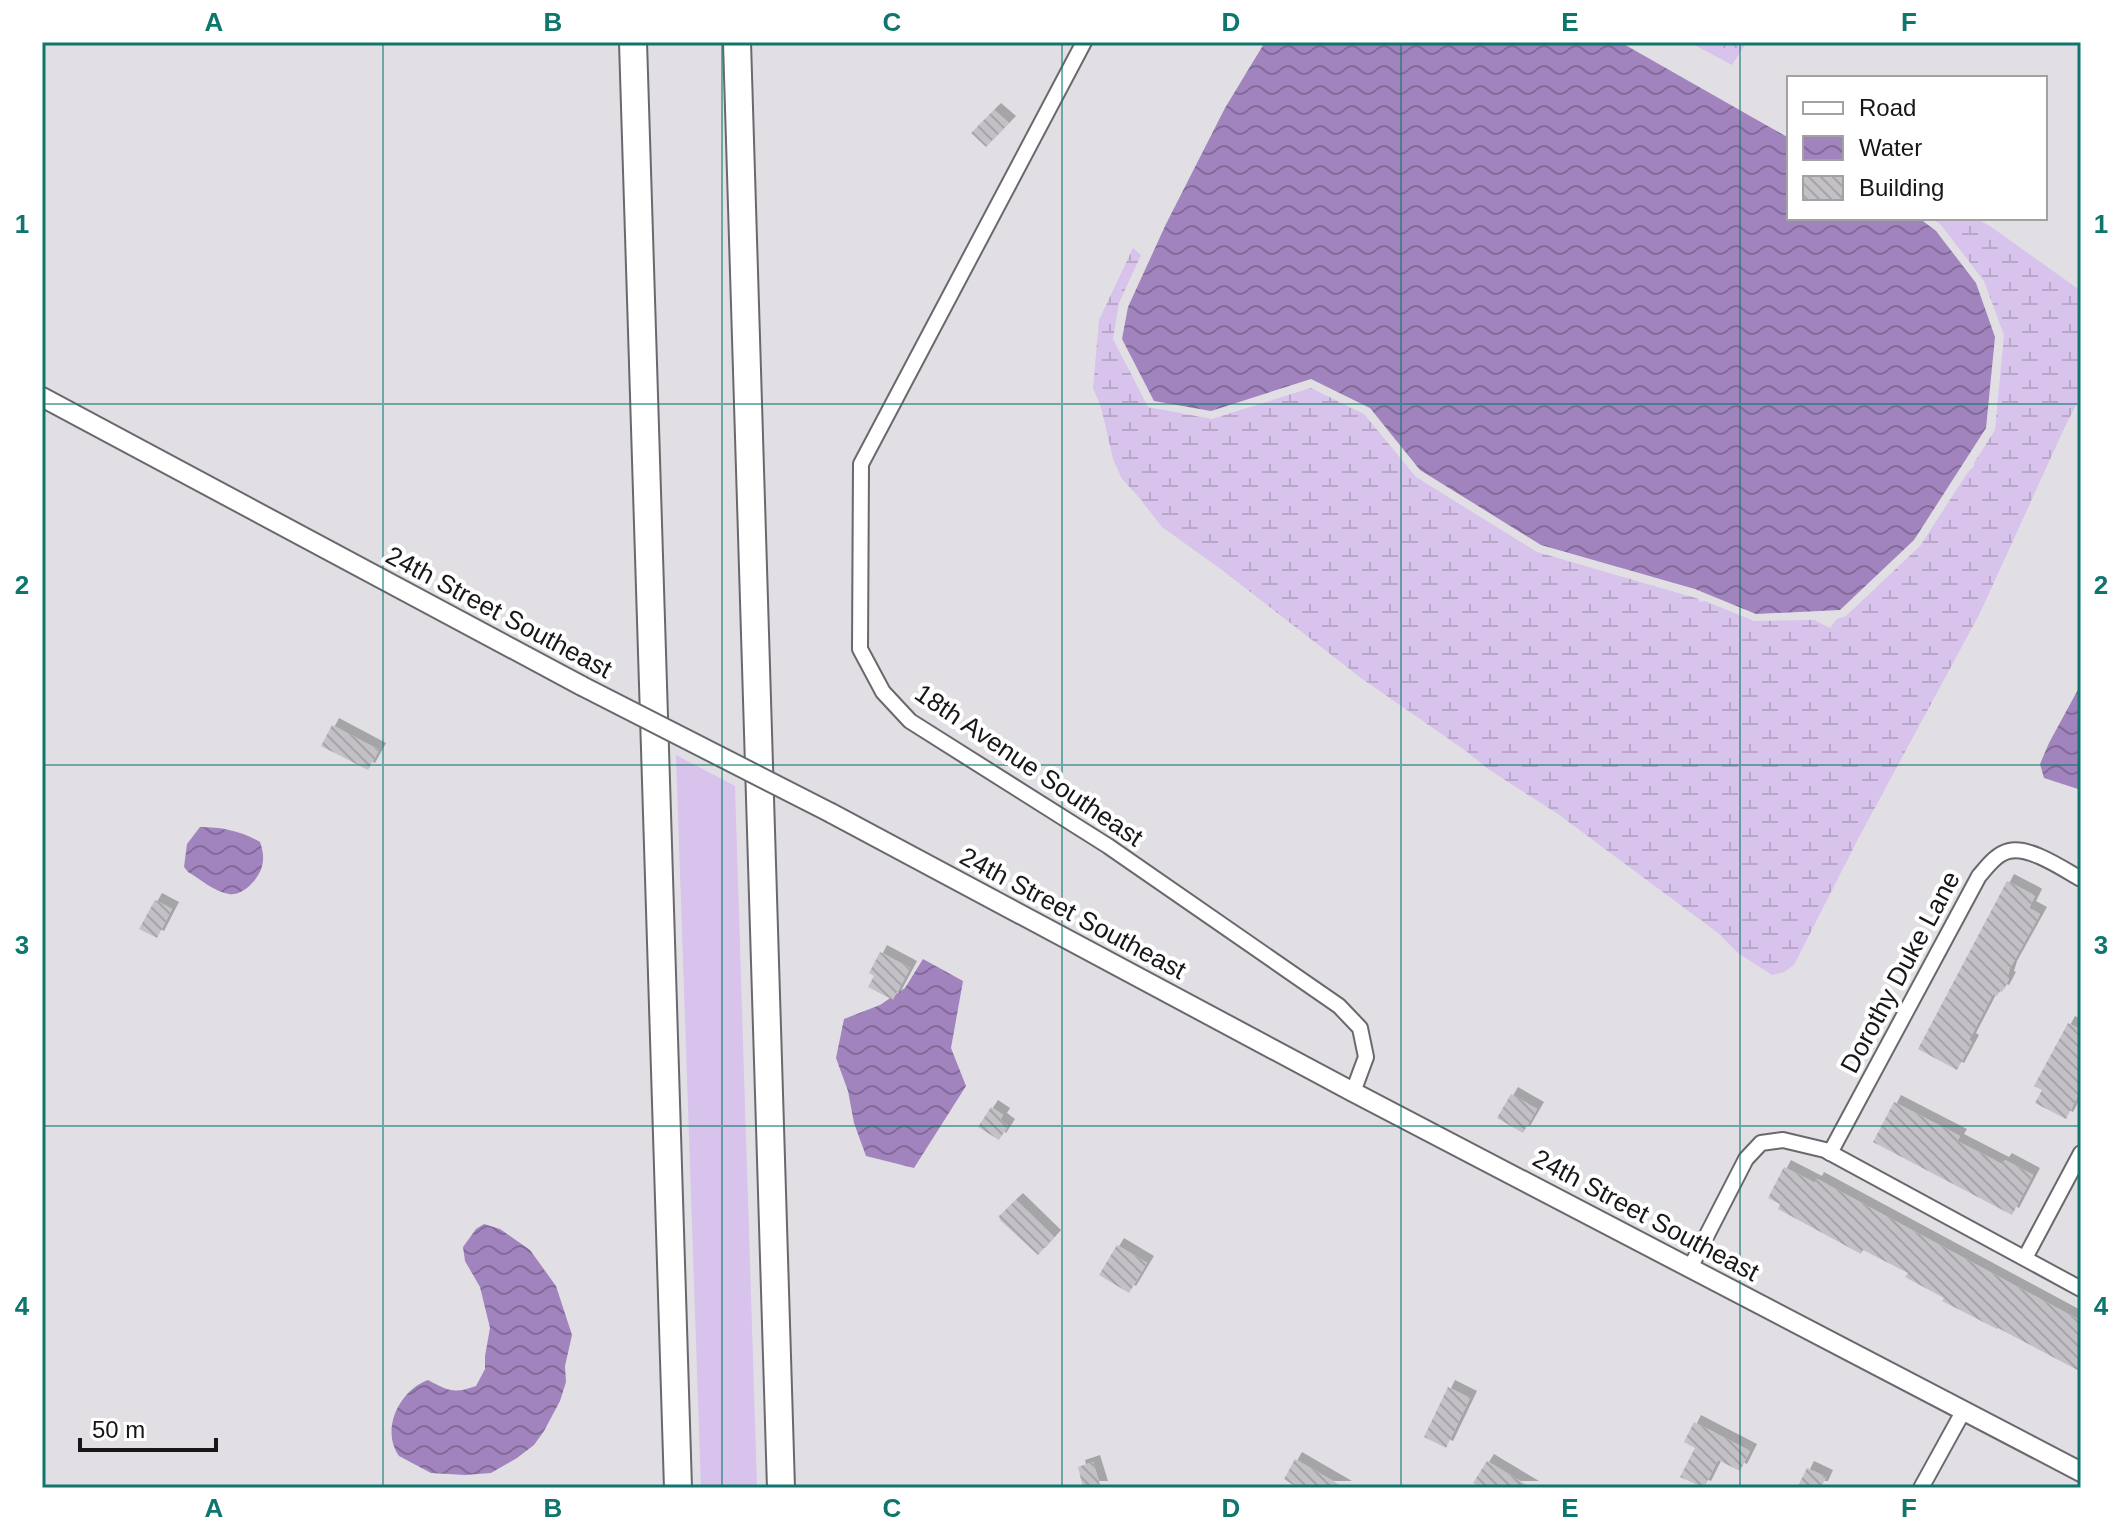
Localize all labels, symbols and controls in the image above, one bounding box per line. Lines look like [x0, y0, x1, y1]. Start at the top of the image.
text: A [205, 7, 224, 37]
text: B [544, 7, 562, 37]
text: C [883, 7, 902, 37]
text: D [1222, 7, 1240, 37]
text: E [1561, 7, 1579, 37]
text: F [1901, 7, 1917, 37]
legend [1787, 76, 2047, 220]
text: Road [1859, 94, 1916, 121]
text: Water [1859, 134, 1922, 161]
text: Building [1859, 174, 1944, 201]
text: 1 [15, 209, 29, 239]
text: 1 [2094, 209, 2108, 239]
street label: 24th Street Southeast [381, 540, 618, 685]
text: 2 [15, 570, 29, 600]
text: 2 [2094, 570, 2108, 600]
street label: 18th Avenue Southeast [909, 678, 1149, 853]
street label: 24th Street Southeast [955, 841, 1192, 986]
street label: Dorothy Duke Lane [1834, 866, 1966, 1078]
text: 3 [15, 930, 29, 960]
text: 3 [2094, 930, 2108, 960]
street label: 24th Street Southeast [1528, 1143, 1765, 1288]
text: 4 [15, 1291, 30, 1321]
text: 4 [2094, 1291, 2109, 1321]
scale bar [80, 1402, 216, 1452]
text: 50 m [92, 1416, 145, 1443]
text: A [205, 1493, 224, 1523]
text: B [544, 1493, 562, 1523]
text: C [883, 1493, 902, 1523]
text: D [1222, 1493, 1240, 1523]
text: E [1561, 1493, 1579, 1523]
text: F [1901, 1493, 1917, 1523]

